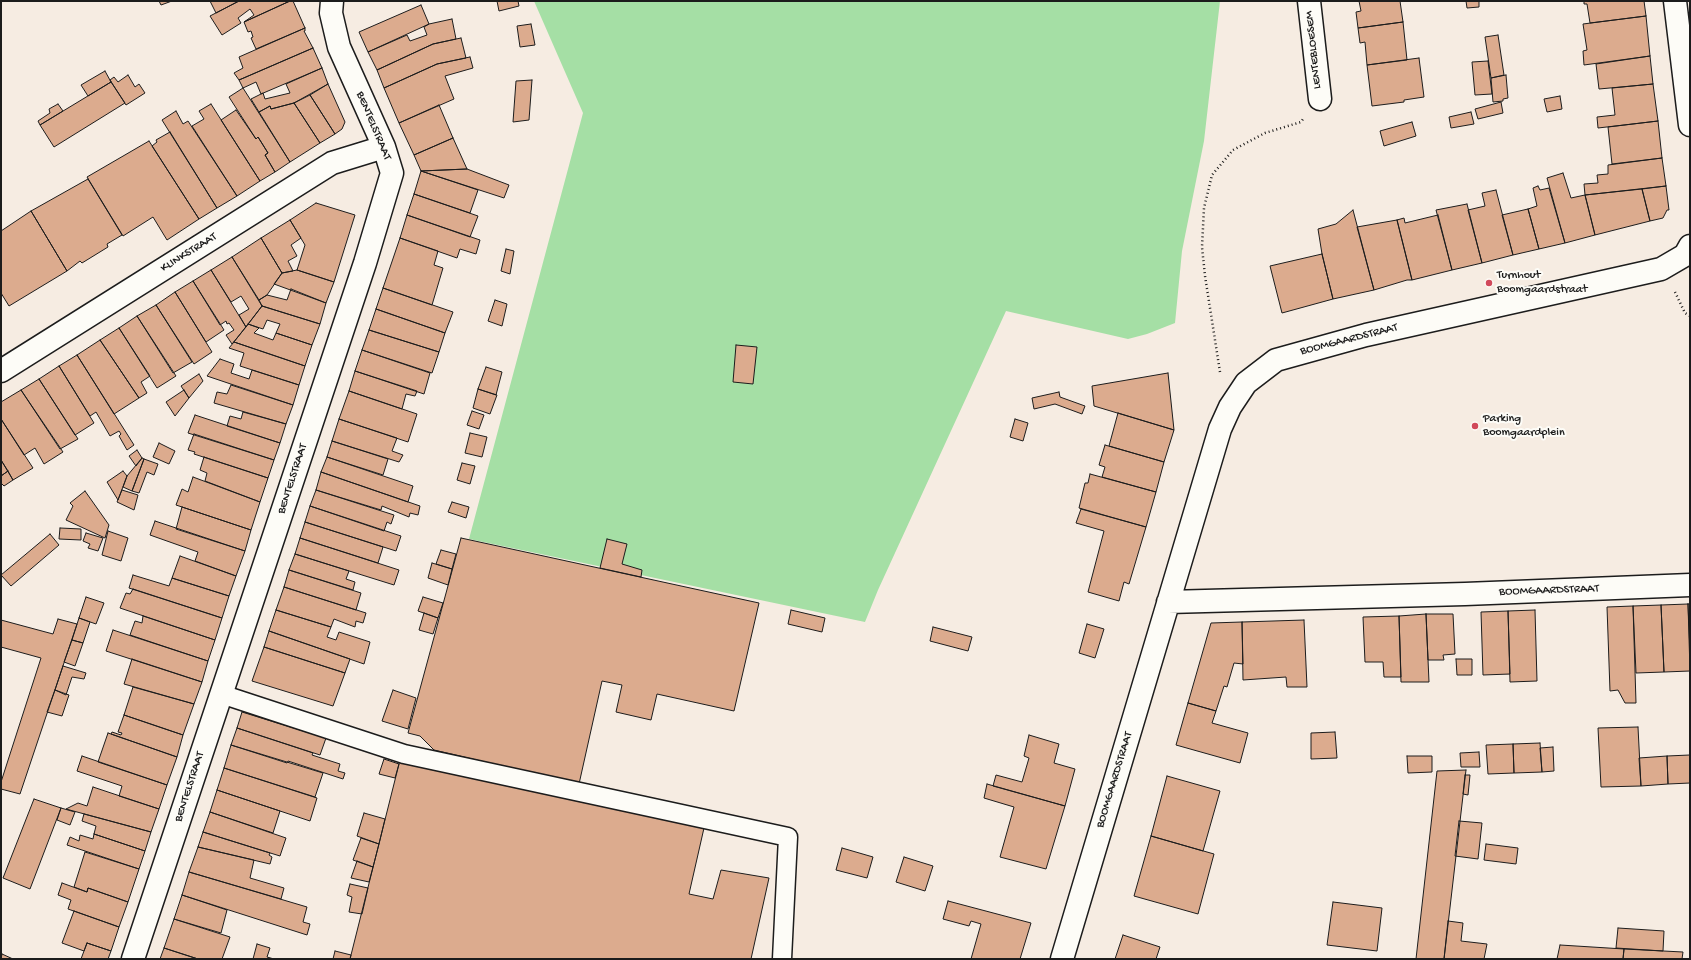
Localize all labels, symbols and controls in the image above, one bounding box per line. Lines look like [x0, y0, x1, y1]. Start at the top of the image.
street label: LENTEBLOESEM [1303, 10, 1325, 90]
street label: BENTELSTRAAT [352, 90, 394, 162]
street label: KLINKSTRAAT [158, 230, 220, 276]
place label: Turnhout Boomgaardstraat [1497, 269, 1587, 297]
marker: Turnhout Boomgaardstraat [1484, 278, 1494, 288]
street label: BOOMGAARDSTRAAT [1299, 321, 1399, 359]
place label: Parking Boomgaardplein [1483, 412, 1565, 440]
marker: Parking Boomgaardplein [1470, 421, 1480, 431]
street label: BENTELSTRAAT [275, 442, 311, 516]
street label: BOOMGAARDSTRAAT [1499, 582, 1599, 600]
street label: BOOMGAARDSTRAAT [1093, 730, 1137, 830]
street label: BENTELSTRAAT [172, 750, 208, 824]

